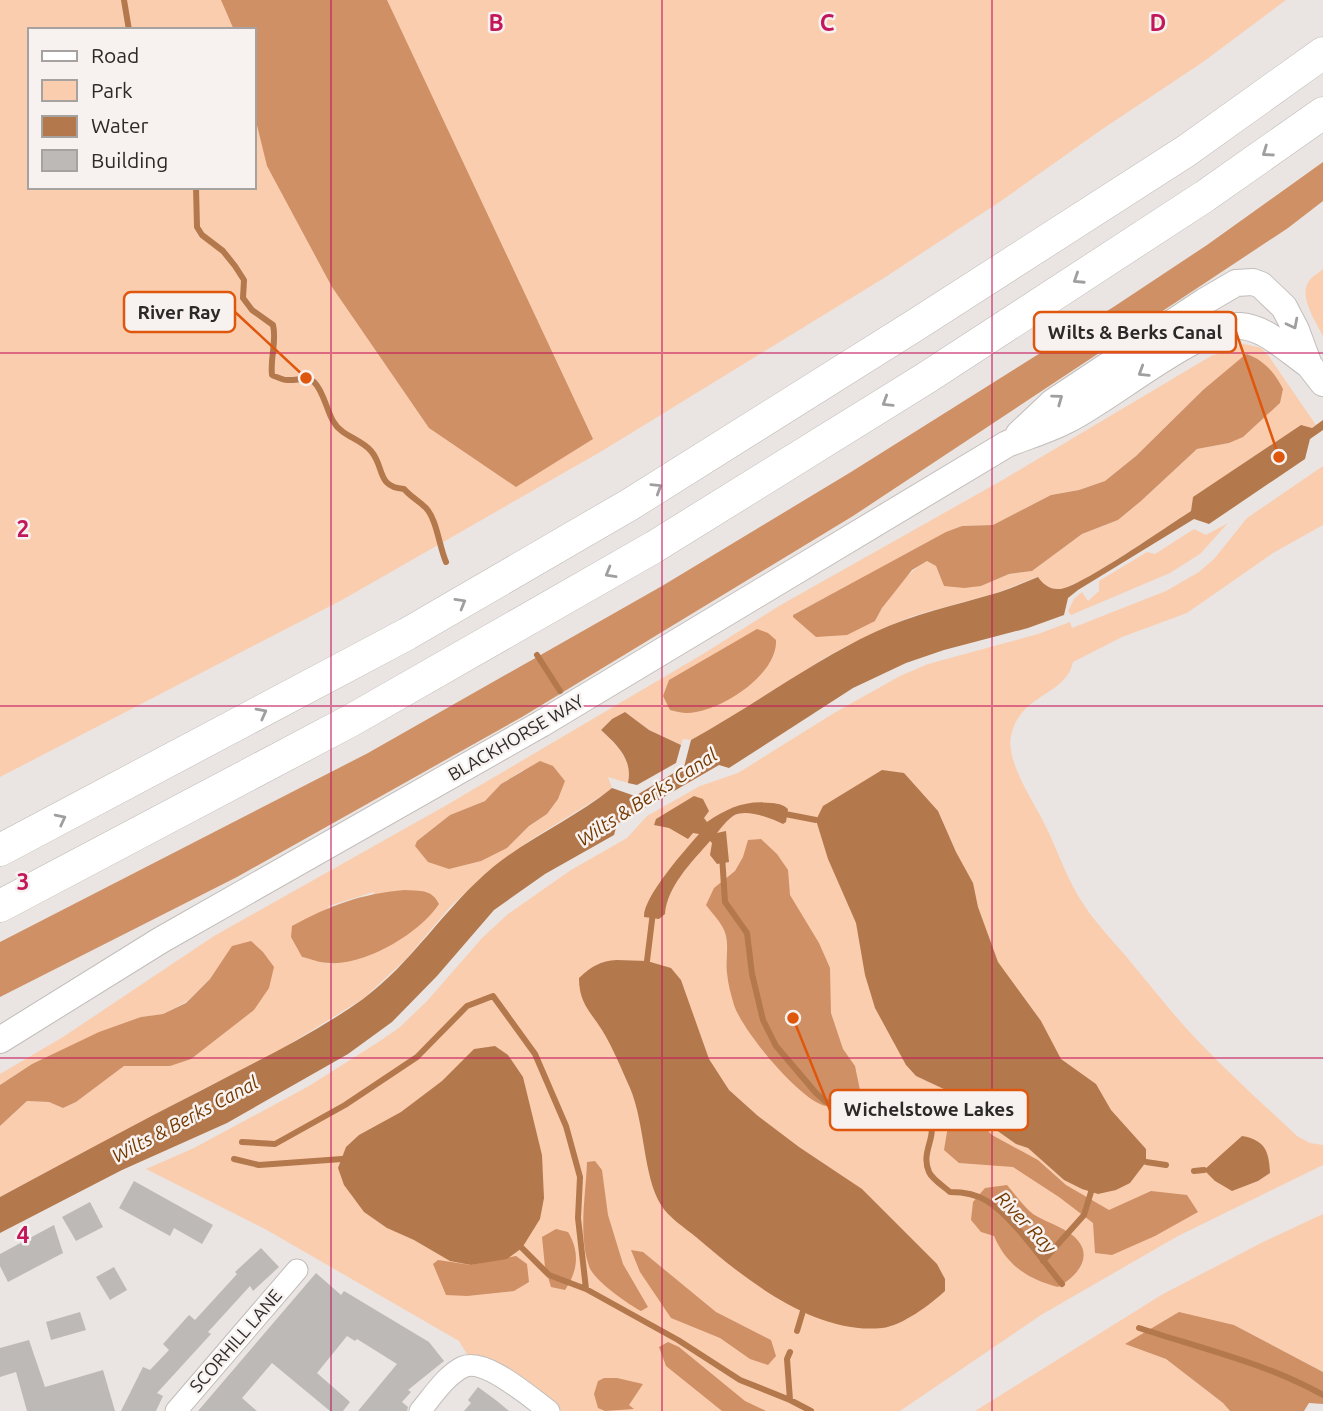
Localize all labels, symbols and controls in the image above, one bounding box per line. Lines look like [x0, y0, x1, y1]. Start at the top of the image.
text: B [488, 10, 504, 35]
text: C [820, 10, 835, 35]
text: D [1150, 10, 1166, 35]
legend [28, 28, 256, 189]
text: Road [91, 43, 139, 67]
text: Park [91, 78, 133, 102]
text: Water [91, 113, 149, 137]
one-way arrow [1262, 144, 1275, 156]
text: Building [91, 148, 168, 172]
one-way arrow [1073, 270, 1086, 283]
callout: River Ray [124, 292, 235, 332]
text: River Ray [137, 301, 221, 323]
callout: Wilts & Berks Canal [1034, 312, 1236, 352]
one-way arrow [1284, 317, 1298, 329]
text: Wilts & Berks Canal [1048, 321, 1222, 343]
one-way arrow [1138, 364, 1151, 377]
one-way arrow [881, 394, 894, 407]
one-way arrow [1050, 395, 1063, 407]
one-way arrow [649, 483, 662, 496]
text: 2 [17, 516, 29, 541]
one-way arrow [604, 564, 617, 577]
one-way arrow [454, 598, 466, 611]
street label: BLACKHORSE WAY [444, 690, 587, 784]
one-way arrow [255, 708, 267, 721]
water label: Wilts & Berks Canal [573, 743, 722, 850]
one-way arrow [54, 814, 66, 828]
text: 3 [17, 869, 29, 894]
water label: Wilts & Berks Canal [108, 1071, 262, 1167]
callout: Wichelstowe Lakes [830, 1090, 1028, 1130]
text: Wichelstowe Lakes [844, 1098, 1014, 1120]
water label: River Ray [991, 1187, 1061, 1258]
text: 4 [17, 1222, 30, 1247]
street label: SCORHILL LANE [185, 1285, 285, 1396]

